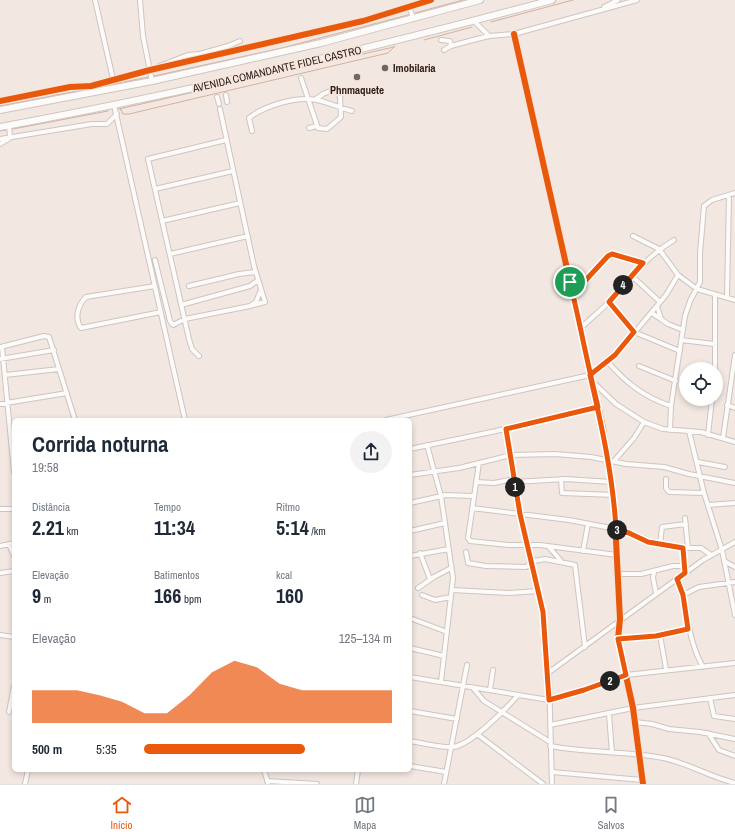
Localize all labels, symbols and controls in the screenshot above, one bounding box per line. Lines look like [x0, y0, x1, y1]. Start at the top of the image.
street label: AVENIDA COMANDANTE FIDEL CASTRO [190, 43, 363, 95]
place label: Imobilaria [393, 61, 436, 75]
marker: Imobilaria [380, 63, 390, 73]
marker: Phnmaquete [352, 72, 362, 82]
place label: Phnmaquete [330, 83, 384, 97]
pin [553, 265, 587, 299]
icon: arrive [559, 271, 581, 293]
pin: 4 [613, 275, 633, 295]
text: 4 [620, 278, 626, 292]
map controls [679, 362, 723, 406]
button: locate [679, 362, 723, 406]
text: Corrida noturna [32, 429, 168, 459]
button: share [350, 431, 392, 473]
text: 19:58 [32, 459, 59, 476]
pin: 1 [505, 477, 525, 497]
text: 1 [512, 480, 518, 494]
text: Distância [32, 500, 70, 514]
text: Tempo [154, 500, 181, 514]
text: Ritmo [276, 500, 300, 514]
text: 2.21 [32, 514, 64, 541]
text: 11:34 [154, 514, 195, 541]
text: 5:14 [276, 514, 309, 541]
pin: 3 [607, 520, 627, 540]
text: 3 [614, 523, 620, 537]
text: km [64, 524, 78, 538]
text: /km [309, 524, 326, 538]
text: Elevação [32, 568, 69, 582]
text: Batimentos [154, 568, 200, 582]
text: kcal [276, 568, 292, 582]
text: 9 [32, 582, 41, 609]
text: 166 [154, 582, 181, 609]
text: 160 [276, 582, 303, 609]
text: m [41, 592, 51, 606]
text: bpm [181, 592, 201, 606]
text: Elevação [32, 630, 76, 647]
text: 125–134 m [339, 630, 392, 647]
pin: 2 [600, 671, 620, 691]
text: 2 [607, 674, 613, 688]
text: 500 m [32, 741, 62, 758]
text: 5:35 [96, 741, 117, 758]
tab: Início [111, 794, 133, 832]
tab: Mapa [354, 794, 376, 832]
tab: Salvos [597, 794, 624, 832]

